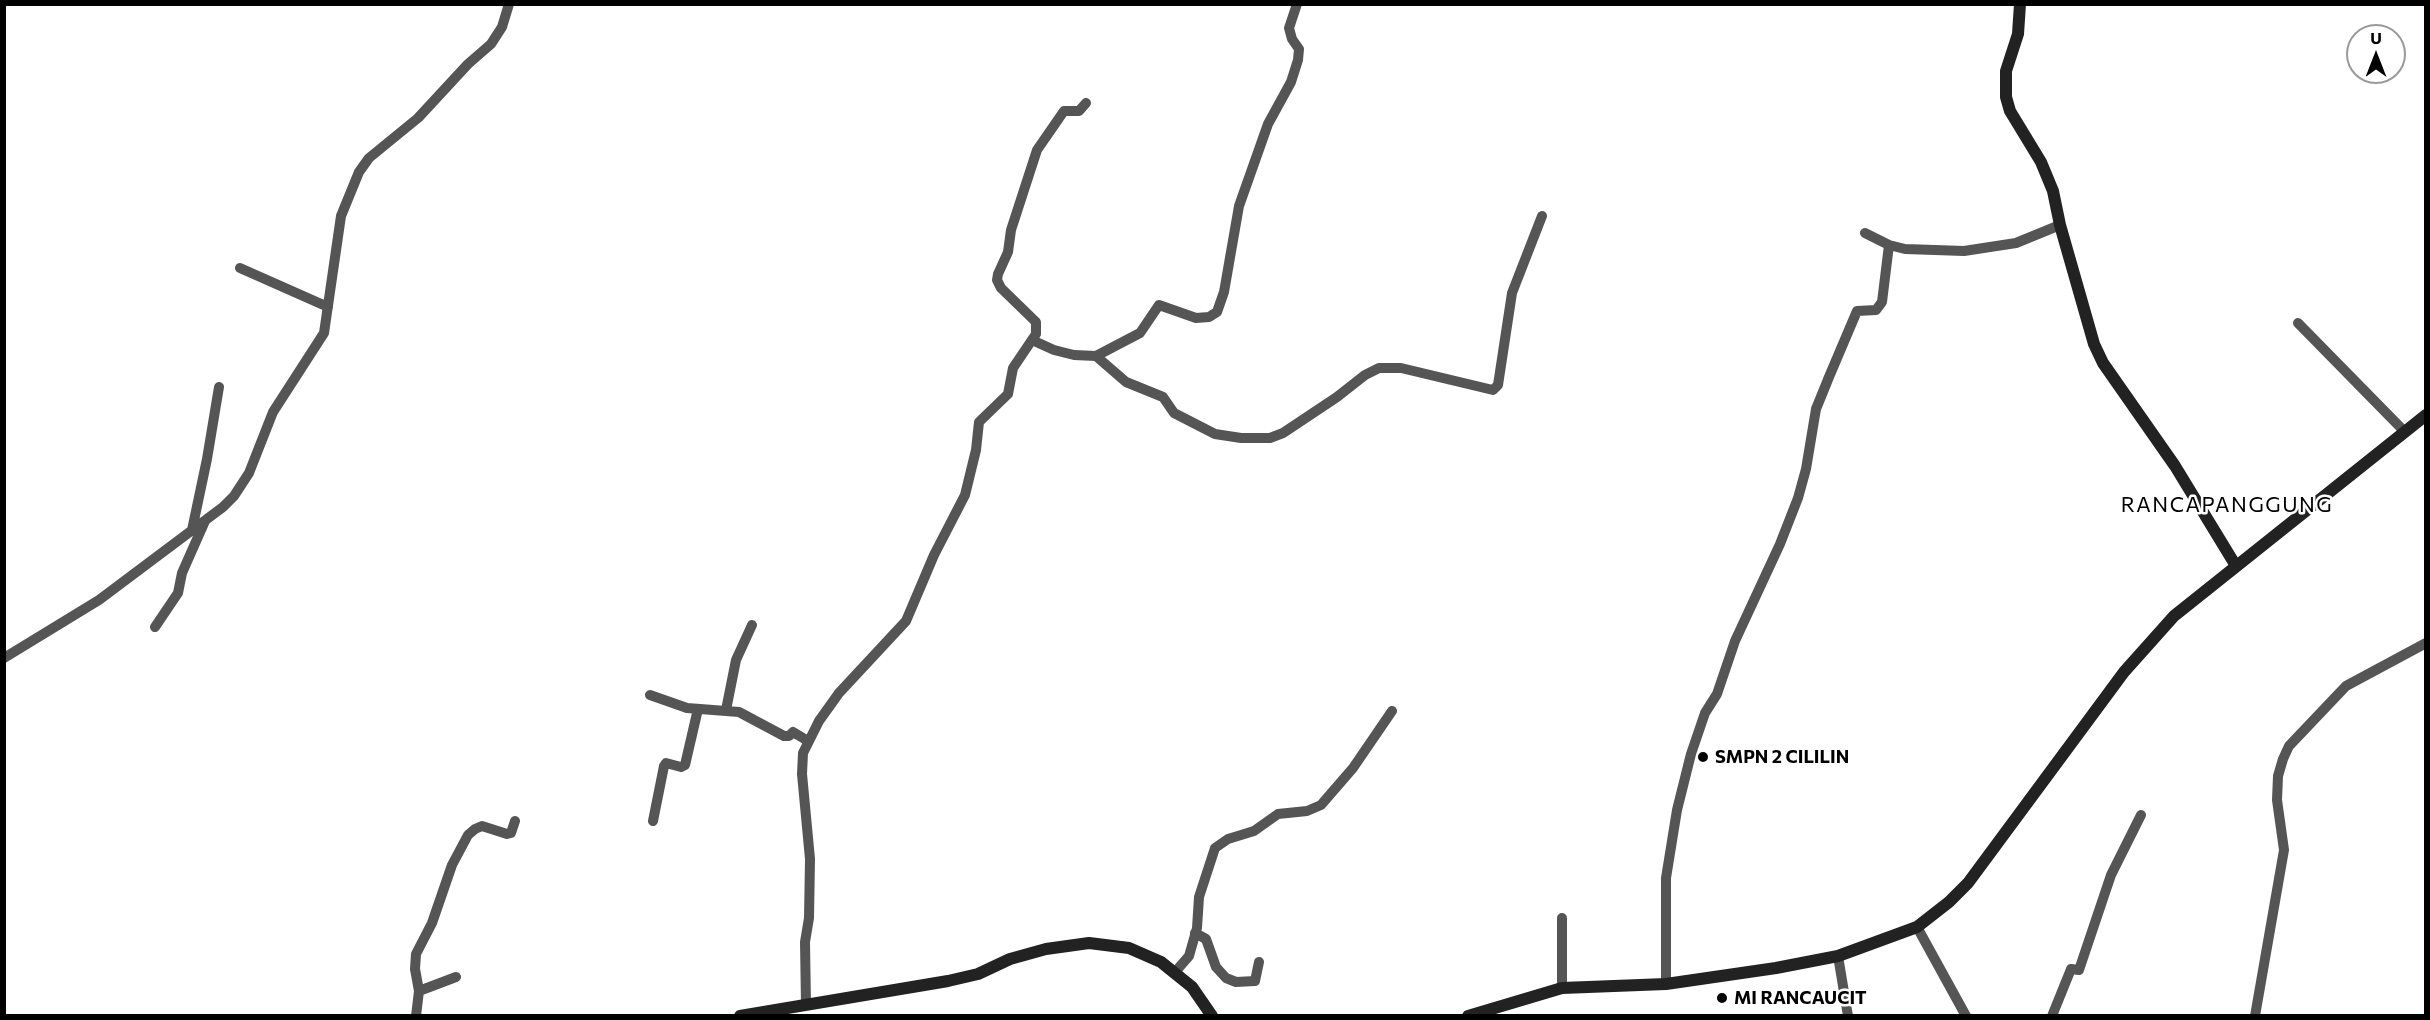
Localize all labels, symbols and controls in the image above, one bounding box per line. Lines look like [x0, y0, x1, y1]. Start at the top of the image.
north arrow [2346, 24, 2406, 84]
text: U [2370, 28, 2382, 47]
district label: RANCAPANGGUNG [2121, 492, 2333, 518]
place label: SMPN 2 CILILIN [1715, 746, 1849, 768]
marker: SMPN 2 CILILIN [1696, 750, 1710, 764]
place label: MI RANCAUCIT [1734, 987, 1867, 1009]
marker: MI RANCAUCIT [1715, 991, 1729, 1005]

